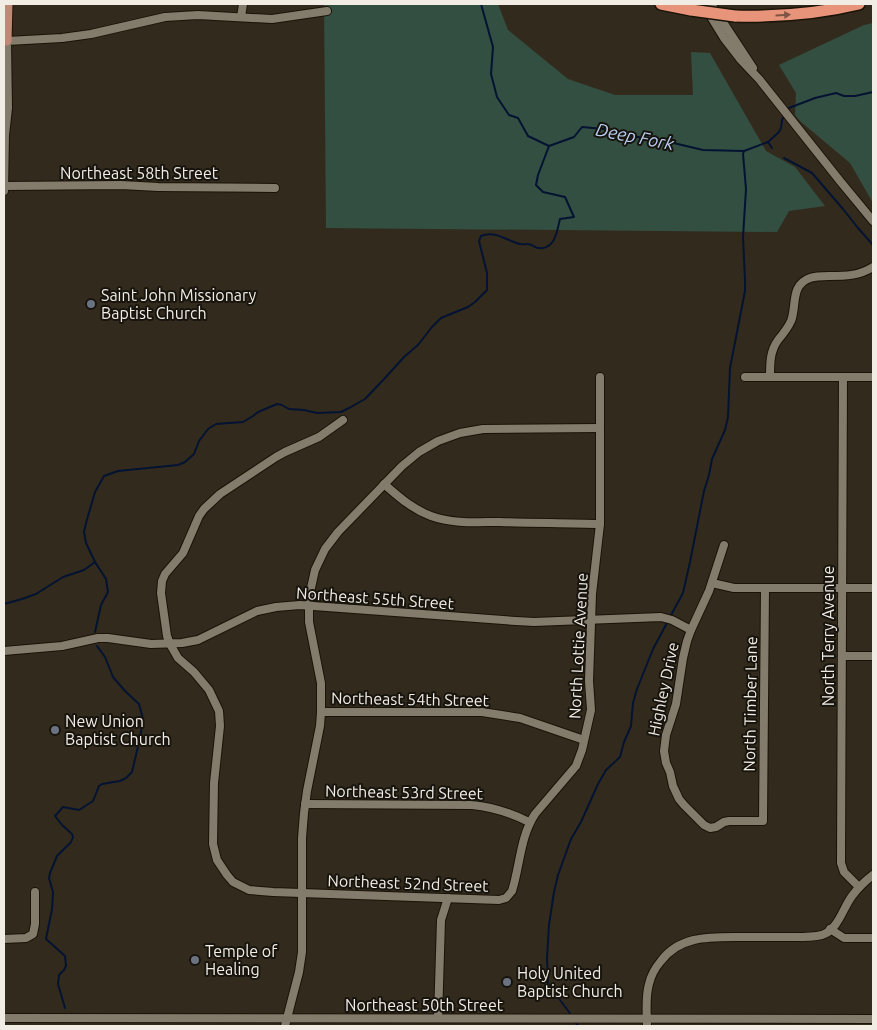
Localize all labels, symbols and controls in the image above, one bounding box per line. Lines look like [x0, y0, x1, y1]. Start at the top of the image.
one-way arrow [776, 11, 792, 19]
water label: Deep Fork [594, 119, 677, 154]
street label: Northeast 58th Street [60, 164, 219, 182]
place label: Saint John Missionary Baptist Church [101, 286, 256, 322]
marker: Saint John Missionary Baptist Church [85, 298, 97, 310]
street label: North Terry Avenue [819, 566, 837, 706]
street label: North Lottie Avenue [565, 572, 591, 720]
street label: Northeast 55th Street [296, 584, 455, 613]
street label: North Timber Lane [740, 636, 760, 772]
street label: Highley Drive [644, 640, 682, 738]
street label: Northeast 54th Street [331, 689, 490, 709]
place label: New Union Baptist Church [65, 712, 171, 748]
marker: New Union Baptist Church [49, 724, 61, 736]
street label: Northeast 53rd Street [325, 782, 484, 802]
street label: Northeast 52nd Street [327, 871, 490, 895]
place label: Temple of Healing [205, 942, 278, 978]
marker: Temple of Healing [189, 954, 201, 966]
place label: Holy United Baptist Church [517, 964, 623, 1000]
marker: Holy United Baptist Church [501, 976, 513, 988]
street label: Northeast 50th Street [345, 996, 504, 1014]

